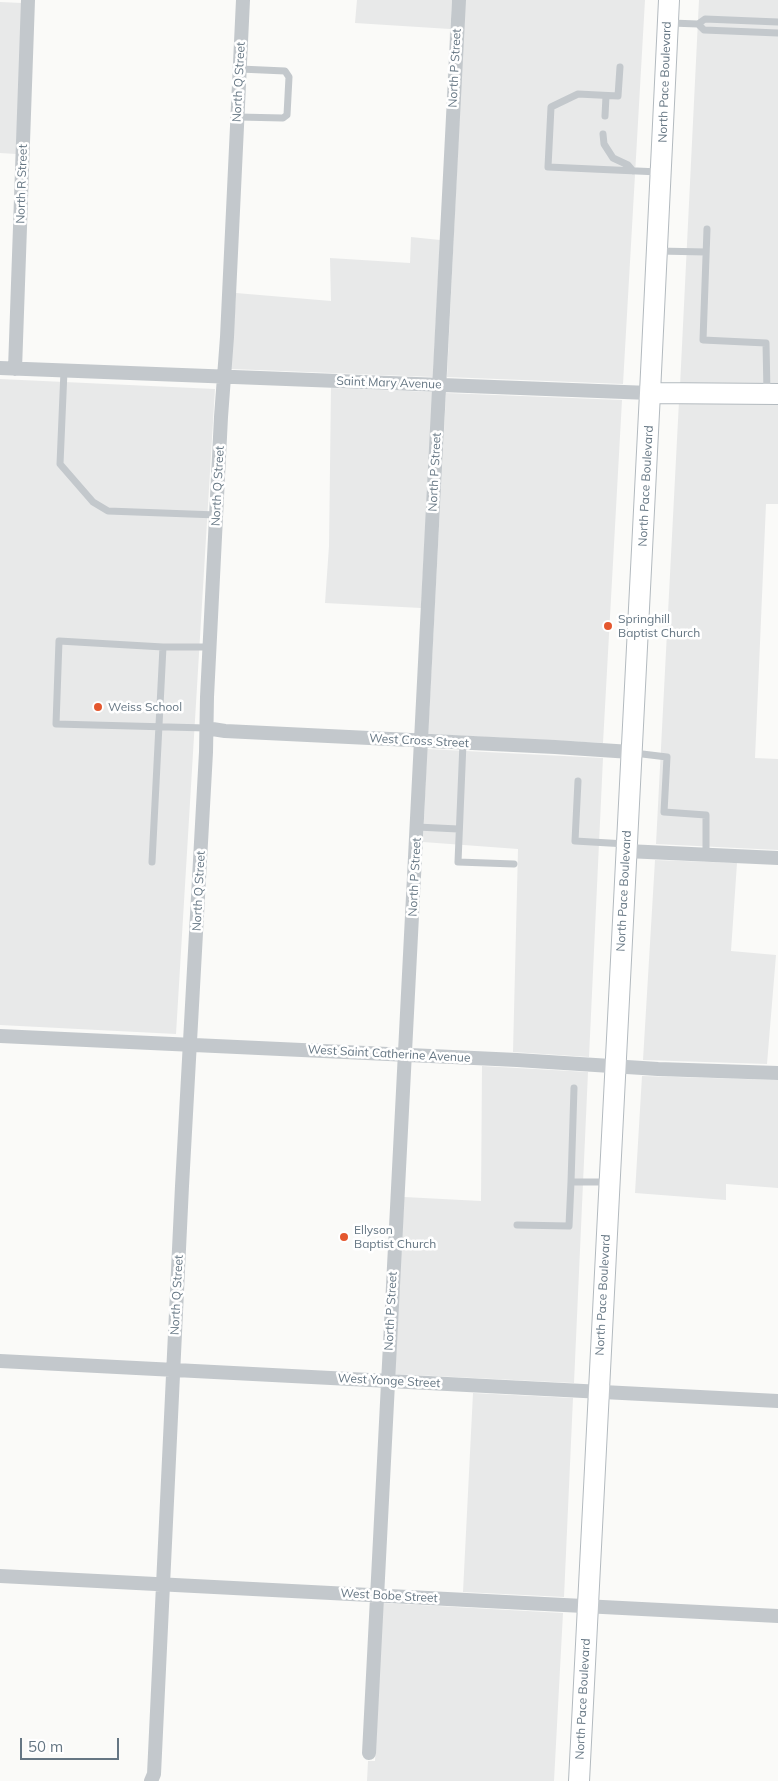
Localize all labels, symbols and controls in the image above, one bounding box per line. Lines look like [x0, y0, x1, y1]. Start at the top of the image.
street label: North Pace Boulevard [656, 21, 674, 143]
street label: North P Street [446, 28, 464, 108]
street label: North Q Street [230, 41, 248, 123]
street label: North R Street [13, 144, 31, 224]
street label: Saint Mary Avenue [336, 374, 442, 392]
street label: North Pace Boulevard [636, 425, 656, 547]
street label: North P Street [426, 432, 444, 512]
street label: North Q Street [209, 445, 227, 527]
place label: Springhill Baptist Church [618, 612, 700, 640]
marker: Springhill Baptist Church [602, 620, 614, 632]
place label: Weiss School [108, 700, 182, 714]
marker: Weiss School [92, 701, 104, 713]
street label: West Cross Street [369, 731, 469, 751]
street label: North Pace Boulevard [614, 830, 634, 952]
street label: North P Street [406, 837, 424, 917]
street label: North Q Street [190, 850, 208, 932]
street label: West Saint Catherine Avenue [307, 1043, 471, 1065]
place label: Ellyson Baptist Church [354, 1223, 436, 1251]
marker: Ellyson Baptist Church [338, 1231, 350, 1243]
street label: North Pace Boulevard [593, 1234, 613, 1356]
street label: North Q Street [168, 1254, 186, 1336]
street label: North P Street [382, 1271, 400, 1351]
street label: West Yonge Street [337, 1371, 441, 1391]
street label: West Bobe Street [340, 1586, 438, 1606]
street label: North Pace Boulevard [573, 1638, 593, 1760]
scale bar [22, 1728, 121, 1760]
text: 50 m [28, 1737, 63, 1756]

